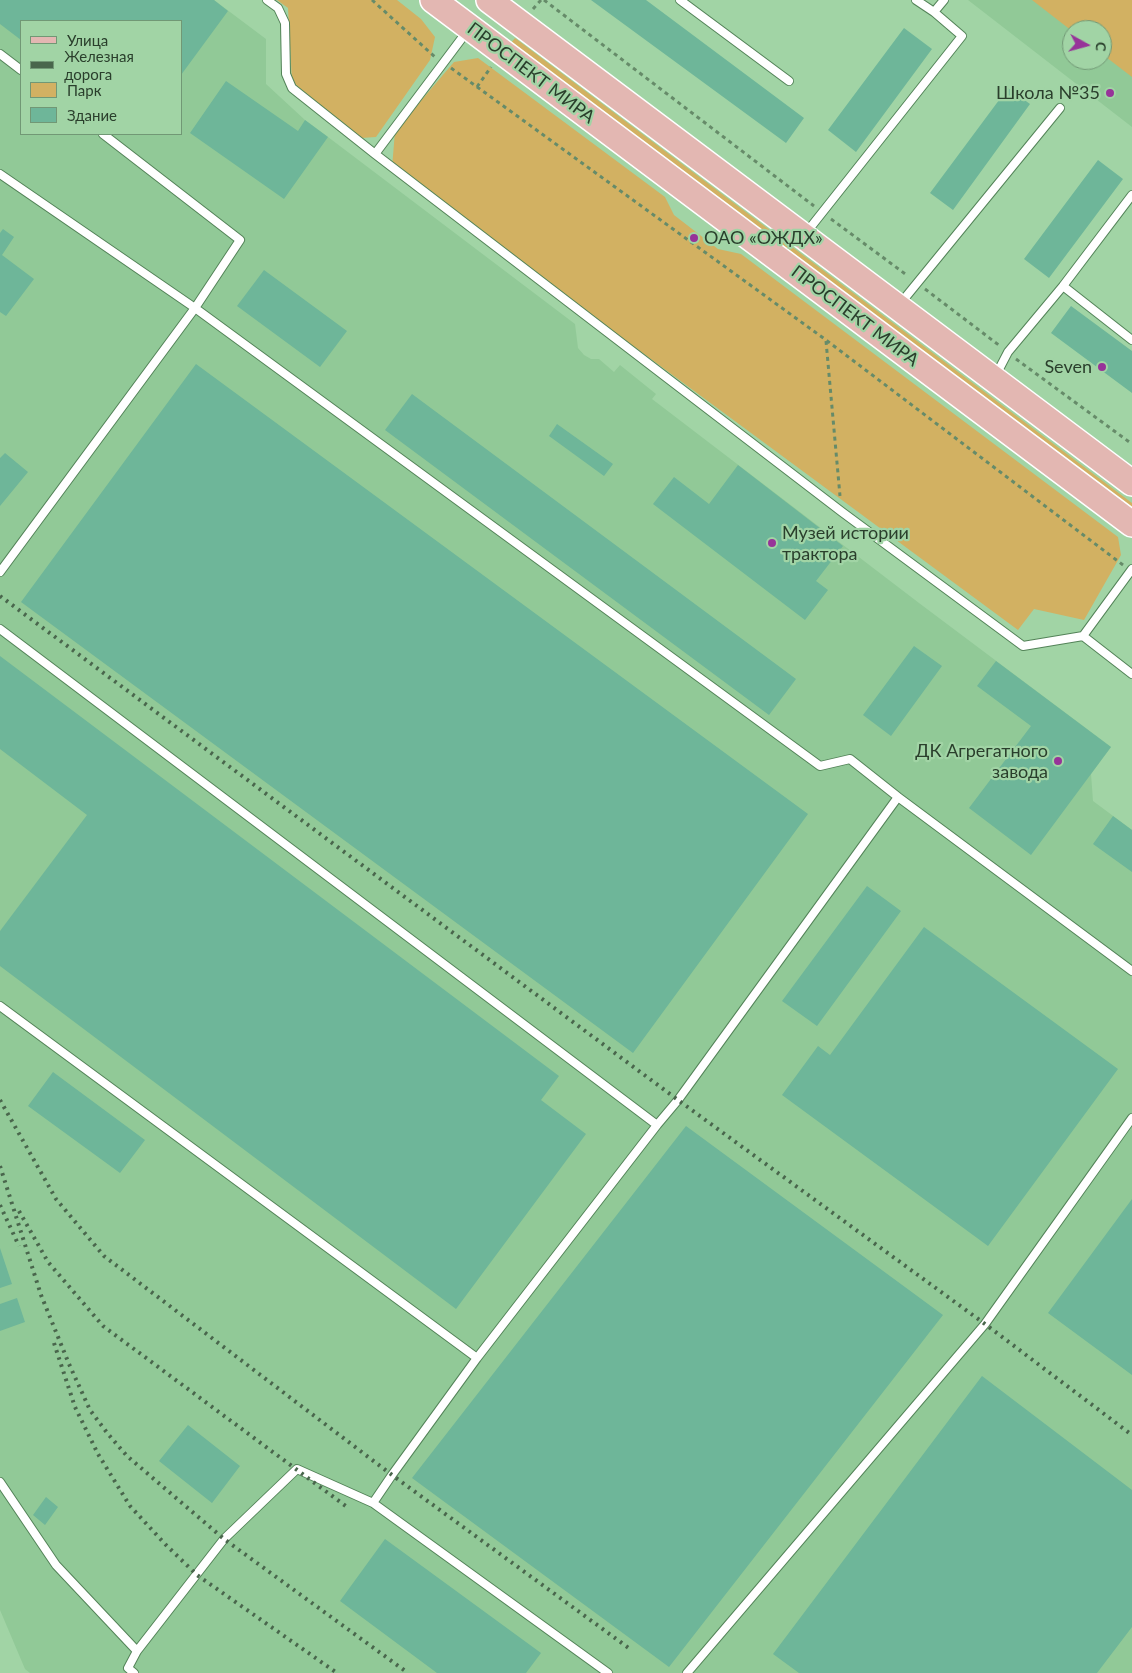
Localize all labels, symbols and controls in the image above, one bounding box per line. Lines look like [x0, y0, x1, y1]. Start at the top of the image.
street label: ПРОСПЕКТ МИРА [463, 18, 599, 128]
legend [20, 20, 182, 135]
north arrow [1062, 20, 1112, 70]
text: Улица [67, 31, 108, 49]
text: С [1092, 41, 1110, 52]
text: Железная дорога [64, 47, 134, 83]
text: Парк [67, 81, 101, 99]
place label: Школа №35 [996, 82, 1100, 104]
marker: Школа №35 [1104, 87, 1116, 99]
text: Здание [67, 106, 117, 124]
place label: ОАО «ОЖДХ» [704, 227, 823, 249]
marker: ОАО «ОЖДХ» [688, 232, 700, 244]
street label: ПРОСПЕКТ МИРА [787, 261, 923, 371]
place label: Seven [1044, 356, 1092, 378]
marker: Seven [1096, 361, 1108, 373]
place label: Музей истории трактора [782, 522, 909, 564]
marker: Музей истории трактора [766, 537, 778, 549]
place label: ДК Агрегатного завода [915, 740, 1048, 782]
marker: ДК Агрегатного завода [1052, 755, 1064, 767]

